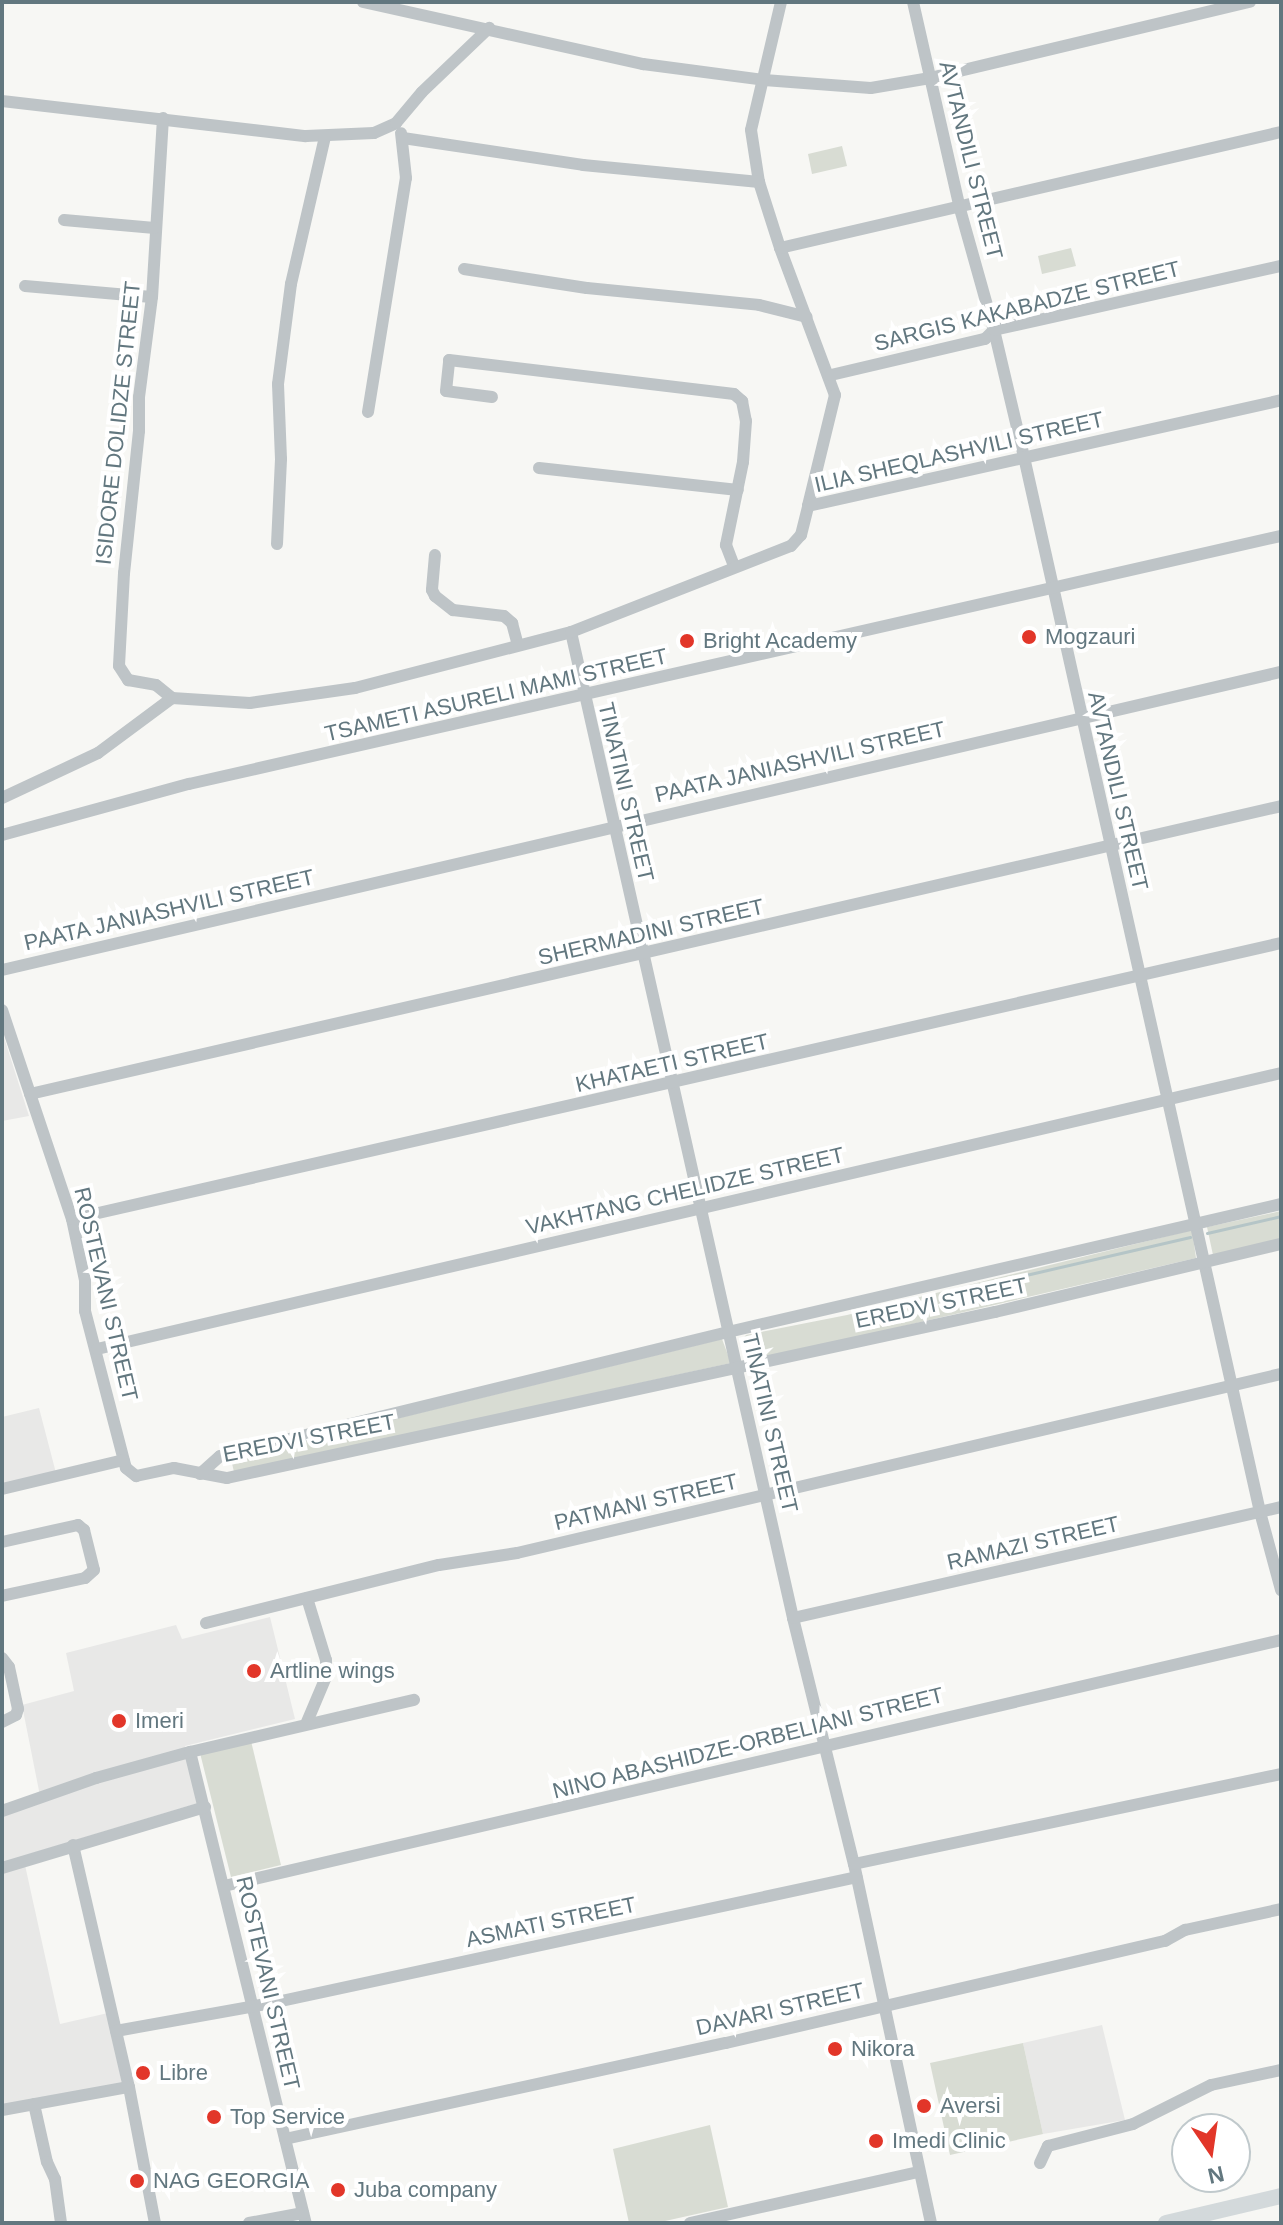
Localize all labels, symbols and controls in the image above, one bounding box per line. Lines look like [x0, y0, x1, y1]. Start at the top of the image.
street label: AVTANDILI STREET [934, 58, 1008, 262]
street label: SARGIS KAKABADZE STREET [871, 255, 1183, 357]
street label: ISIDORE DOLIDZE STREET [90, 280, 146, 566]
street label: ILIA SHEQLASHVILI STREET [811, 406, 1107, 498]
place label: Mogzauri [1045, 624, 1135, 650]
place label: Bright Academy [703, 628, 858, 654]
marker: Mogzauri [1020, 628, 1038, 646]
marker: Bright Academy [678, 632, 696, 650]
street label: TSAMETI ASURELI MAMI STREET [322, 643, 670, 747]
street label: AVTANDILI STREET [1082, 689, 1154, 893]
street label: TINATINI STREET [593, 700, 659, 884]
street label: PAATA JANIASHVILI STREET [652, 716, 948, 808]
street label: PAATA JANIASHVILI STREET [21, 864, 317, 956]
street label: SHERMADINI STREET [535, 893, 767, 971]
street label: KHATAETI STREET [573, 1028, 771, 1098]
street label: VAKHTANG CHELIDZE STREET [523, 1142, 847, 1240]
street label: ROSTEVANI STREET [69, 1185, 143, 1403]
street label: EREDVI STREET [853, 1272, 1029, 1334]
street label: TINATINI STREET [737, 1331, 803, 1515]
street label: EREDVI STREET [221, 1408, 397, 1468]
street label: PATMANI STREET [552, 1468, 740, 1536]
street label: RAMAZI STREET [944, 1510, 1122, 1576]
place label: Artline wings [270, 1658, 395, 1684]
marker: Artline wings [245, 1662, 263, 1680]
street label: NINO ABASHIDZE-ORBELIANI STREET [549, 1681, 947, 1805]
place label: Imeri [135, 1708, 184, 1734]
marker: Imeri [110, 1712, 128, 1730]
street label: ROSTEVANI STREET [231, 1874, 305, 2092]
street label: ASMATI STREET [464, 1891, 638, 1953]
street label: DAVARI STREET [693, 1977, 867, 2041]
place label: Nikora [851, 2036, 915, 2062]
marker: Nikora [826, 2040, 844, 2058]
place label: Libre [159, 2060, 208, 2086]
marker: Libre [134, 2064, 152, 2082]
place label: Aversi [940, 2093, 1001, 2119]
marker: Aversi [915, 2097, 933, 2115]
place label: Top Service [230, 2104, 345, 2130]
marker: Top Service [205, 2108, 223, 2126]
north arrow [1171, 2113, 1251, 2193]
place label: Imedi Clinic [892, 2128, 1006, 2154]
marker: Imedi Clinic [867, 2132, 885, 2150]
text: N [1206, 2161, 1227, 2189]
place label: NAG GEORGIA [153, 2168, 309, 2194]
marker: NAG GEORGIA [128, 2172, 146, 2190]
place label: Juba company [354, 2177, 497, 2203]
marker: Juba company [329, 2181, 347, 2199]

